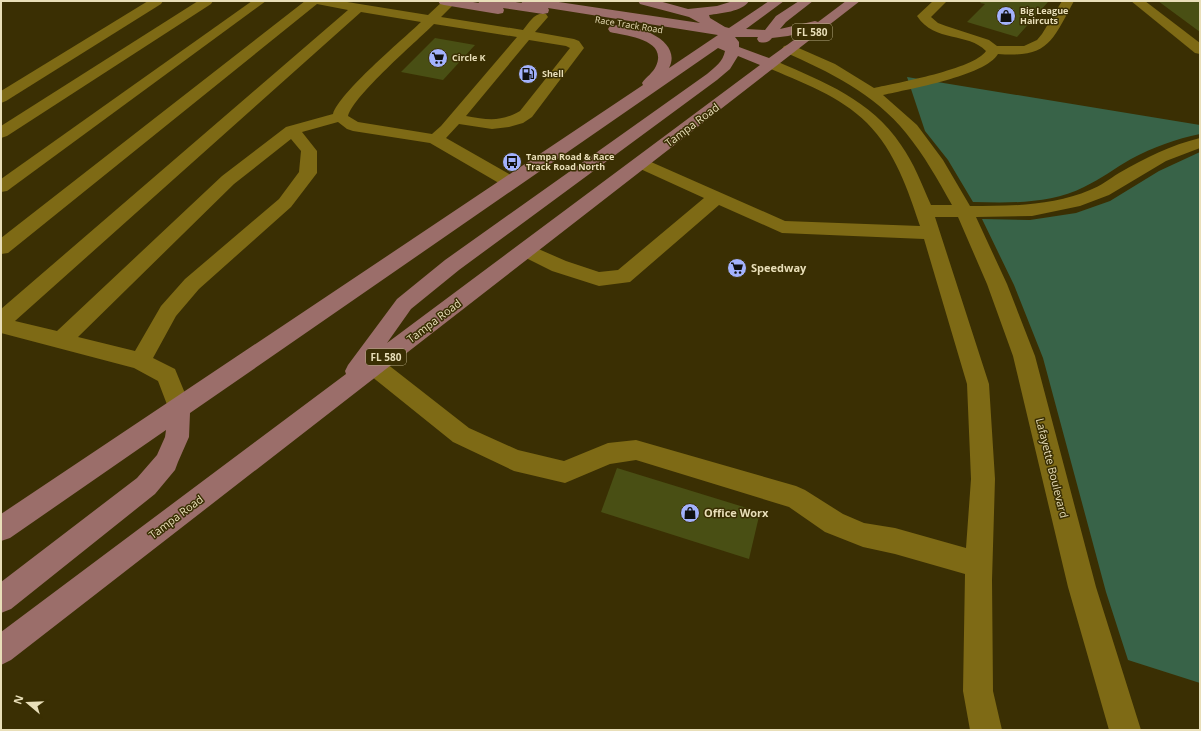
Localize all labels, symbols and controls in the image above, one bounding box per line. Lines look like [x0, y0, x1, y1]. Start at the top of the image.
place label: Big League Haircuts [1020, 4, 1068, 27]
shop icon: Big League Haircuts [995, 5, 1017, 27]
street label: Race Track Road [594, 13, 664, 36]
road number: FL 580 [792, 24, 832, 40]
supermarket icon: Circle K [427, 47, 449, 69]
place label: Circle K [452, 51, 486, 64]
fuel station icon: Shell [517, 63, 539, 85]
place label: Shell [542, 67, 564, 80]
street label: Tampa Road [662, 99, 722, 150]
place label: Tampa Road & Race Track Road North [526, 150, 614, 173]
bus stop icon: Tampa Road & Race Track Road North [501, 151, 523, 173]
supermarket icon: Speedway [726, 257, 748, 279]
place label: Speedway [751, 260, 807, 275]
street label: Tampa Road [404, 295, 464, 346]
road number: FL 580 [366, 349, 406, 365]
street label: Lafayette Boulevard [1033, 416, 1072, 519]
street label: Tampa Road [146, 491, 206, 542]
shop icon: Office Worx [679, 502, 701, 524]
place label: Office Worx [704, 505, 769, 520]
north arrow [8, 683, 48, 723]
text: N [10, 693, 27, 706]

